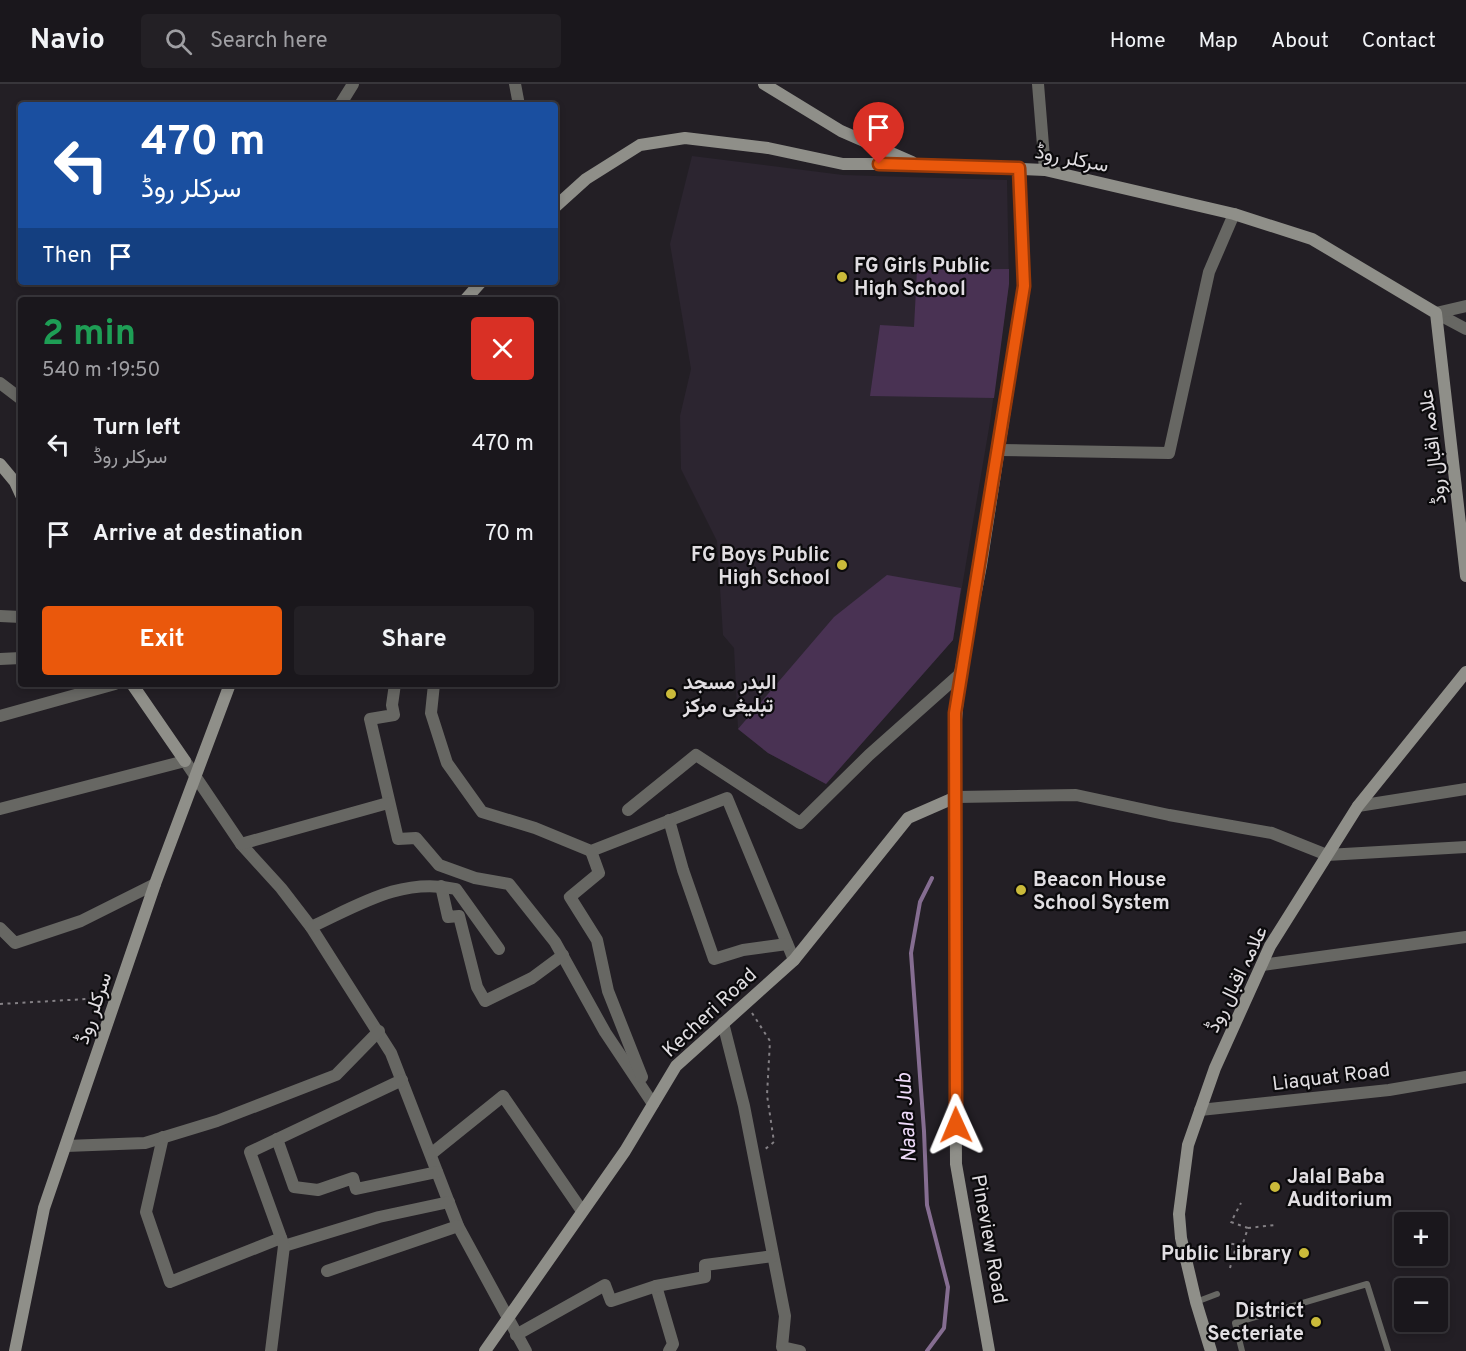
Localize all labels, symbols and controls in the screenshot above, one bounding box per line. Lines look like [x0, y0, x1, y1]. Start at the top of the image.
search box [141, 14, 561, 68]
text: Navio [30, 23, 105, 59]
icon: search [162, 25, 195, 58]
text: Search here [210, 28, 327, 55]
text: Home [1110, 28, 1166, 55]
text: Map [1199, 28, 1238, 55]
text: About [1271, 28, 1329, 55]
text: Contact [1362, 28, 1436, 55]
pin [853, 102, 904, 164]
icon: arrive [862, 111, 895, 144]
text: 470 m [141, 117, 266, 170]
icon: left [42, 126, 120, 204]
street label: سرکلر روڈ [1033, 140, 1111, 180]
text: سرکلر روڈ [141, 173, 241, 207]
icon: arrive [104, 240, 137, 273]
text: Then [42, 243, 92, 270]
place label: FG Girls Public High School [854, 254, 990, 303]
marker: FG Girls Public High School [835, 270, 849, 284]
text: 2 min [42, 312, 136, 358]
button: close [471, 317, 534, 380]
text: 540 m · 19:50 [42, 358, 160, 384]
street label: علامہ اقبال روڈ [1414, 388, 1454, 506]
text: Turn left [93, 415, 181, 442]
icon: left [42, 428, 75, 461]
text: 470 m [472, 431, 534, 458]
text: سرکلر روڈ [93, 445, 167, 471]
icon: arrive [42, 518, 75, 551]
text: Arrive at destination [93, 521, 303, 548]
text: 70 m [485, 521, 534, 548]
place label: FG Boys Public High School [691, 543, 830, 592]
marker: FG Boys Public High School [835, 558, 849, 572]
button: Exit [42, 606, 282, 675]
button: Share [294, 606, 534, 675]
place label: البدر مسجد تبلیغی مرکز [682, 671, 776, 720]
marker: البدر مسجد تبلیغی مرکز [664, 687, 678, 701]
place label: Beacon House School System [1033, 868, 1170, 917]
marker: Beacon House School System [1014, 883, 1028, 897]
street label: علامہ اقبال روڈ [1201, 922, 1275, 1038]
street label: Kecheri Road [658, 963, 763, 1064]
street label: سرکلر روڈ [71, 969, 119, 1048]
street label: Liaquat Road [1271, 1058, 1392, 1098]
water label: Naala Jub [891, 1071, 924, 1164]
position arrow [924, 1093, 988, 1157]
place label: Jalal Baba Auditorium [1287, 1165, 1392, 1214]
street label: Pineview Road [964, 1173, 1012, 1306]
marker: Jalal Baba Auditorium [1268, 1180, 1282, 1194]
map controls [1394, 1212, 1448, 1332]
button: + [1394, 1212, 1448, 1266]
place label: Public Library [1161, 1242, 1292, 1268]
marker: Public Library [1297, 1246, 1311, 1260]
button: − [1394, 1278, 1448, 1332]
place label: District Secteriate [1207, 1299, 1304, 1348]
marker: District Secteriate [1309, 1315, 1323, 1329]

